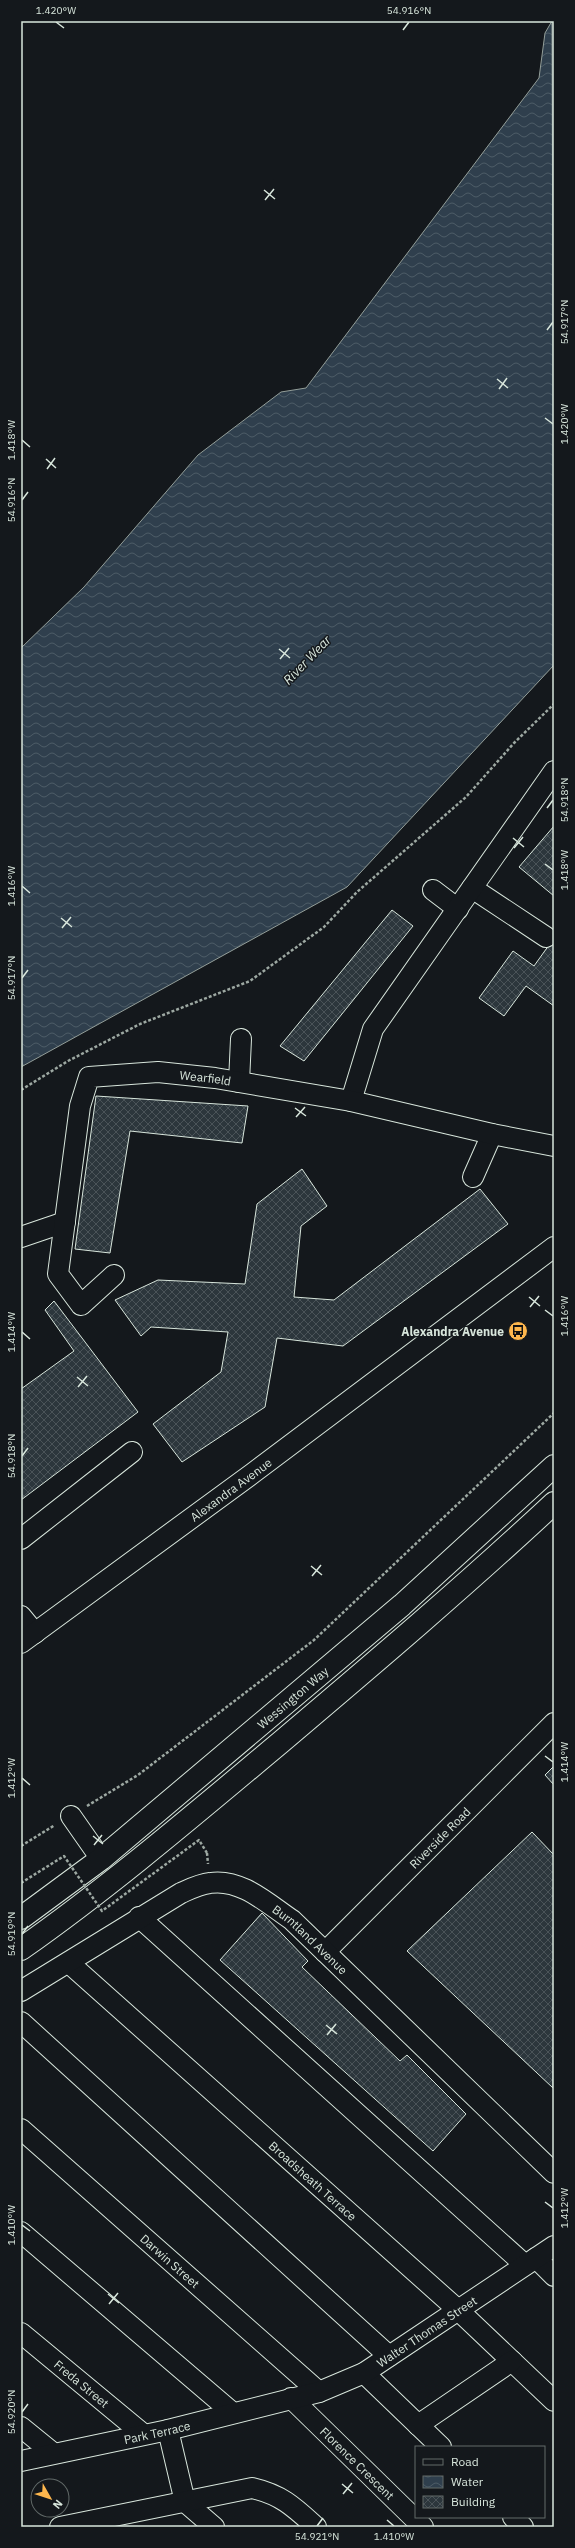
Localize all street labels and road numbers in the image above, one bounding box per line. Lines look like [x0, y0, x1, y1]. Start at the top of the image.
street label: Wearfield [179, 1067, 232, 1088]
street label: Alexandra Avenue [187, 1454, 275, 1524]
street label: Wessington Way [254, 1663, 331, 1732]
street label: Riverside Road [406, 1804, 473, 1871]
street label: Burntland Avenue [270, 1901, 351, 1977]
street label: Broadsheath Terrace [266, 2138, 360, 2224]
street label: Darwin Street [138, 2231, 203, 2291]
street label: Walter Thomas Street [374, 2292, 479, 2370]
street label: Freda Street [51, 2356, 112, 2410]
street label: Park Terrace [122, 2417, 192, 2447]
street label: Florence Crescent [317, 2423, 398, 2503]

